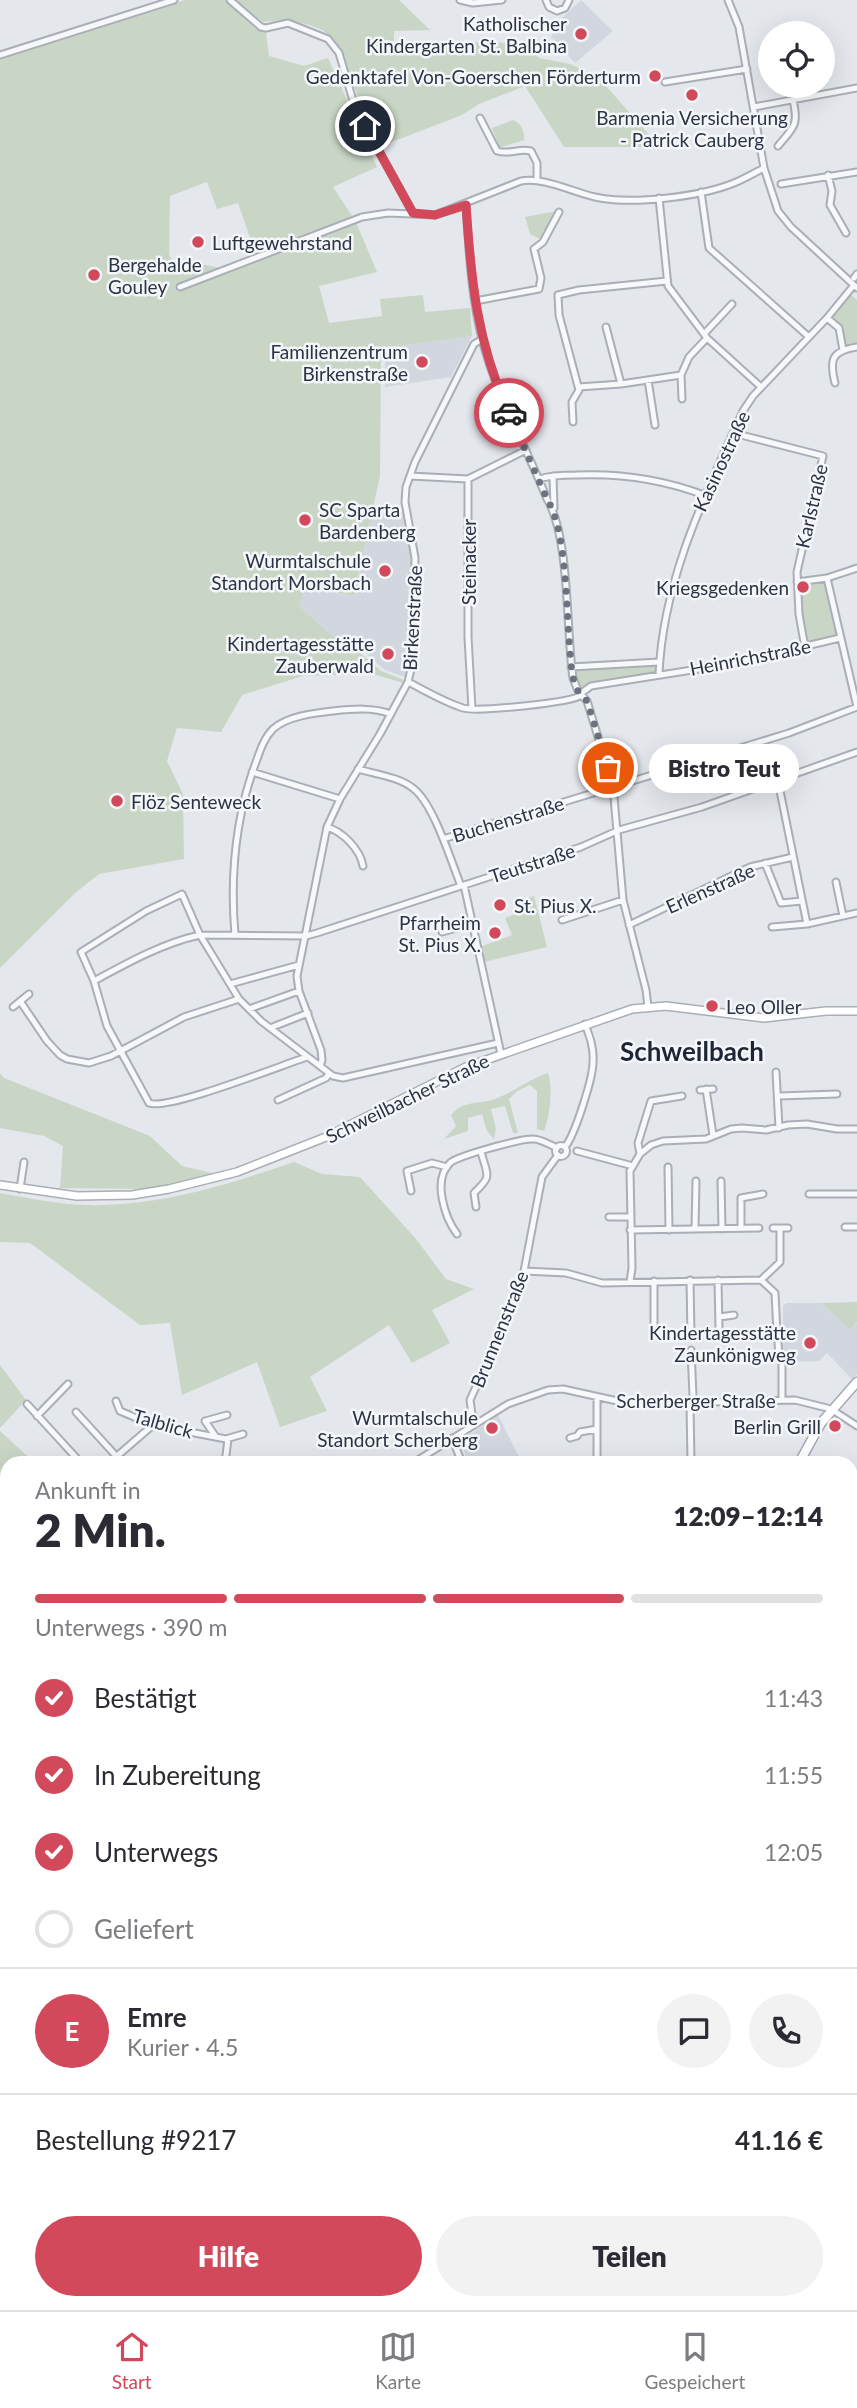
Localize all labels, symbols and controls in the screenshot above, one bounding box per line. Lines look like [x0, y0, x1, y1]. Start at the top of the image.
place label: Katholischer Kindergarten St. Balbina [366, 12, 567, 57]
map controls [758, 21, 835, 98]
button: locate [758, 21, 835, 98]
marker: Katholischer Kindergarten St. Balbina [573, 26, 589, 42]
place label: Gedenktafel Von-Goerschen Förderturm [306, 65, 641, 88]
marker: Gedenktafel Von-Goerschen Förderturm [647, 68, 663, 84]
marker: Barmenia Versicherung - Patrick Cauberg [684, 87, 700, 103]
pin [335, 96, 395, 156]
place label: Barmenia Versicherung - Patrick Cauberg [596, 106, 788, 151]
icon: home [346, 107, 384, 145]
place label: Luftgewehrstand [212, 231, 353, 254]
marker: Luftgewehrstand [190, 234, 206, 250]
place label: Bergehalde Gouley [108, 253, 202, 298]
marker: Bergehalde Gouley [86, 267, 102, 283]
place label: Familienzentrum Birkenstraße [270, 340, 408, 385]
marker: Familienzentrum Birkenstraße [414, 354, 430, 370]
courier [474, 378, 544, 448]
icon: car [490, 394, 528, 432]
street label: Kasinostraße [688, 407, 754, 515]
street label: Karlstraße [790, 462, 832, 550]
place label: SC Sparta Bardenberg [319, 498, 416, 543]
marker: SC Sparta Bardenberg [297, 512, 313, 528]
street label: Steinacker [457, 519, 480, 605]
place label: Wurmtalschule Standort Morsbach [211, 549, 371, 594]
marker: Wurmtalschule Standort Morsbach [377, 563, 393, 579]
street label: Birkenstraße [398, 565, 426, 671]
place label: Kriegsgedenken [656, 576, 789, 599]
marker: Kriegsgedenken [795, 579, 811, 595]
place label: Kindertagesstätte Zauberwald [227, 632, 374, 677]
street label: Heinrichstraße [688, 634, 812, 680]
marker: Kindertagesstätte Zauberwald [380, 646, 396, 662]
pin [578, 738, 638, 798]
callout: Bistro Teut [650, 744, 800, 792]
icon: bag [589, 749, 627, 787]
text: Bistro Teut [668, 754, 780, 782]
place label: Flöz Senteweck [131, 790, 261, 813]
street label: Buchenstraße [450, 791, 566, 847]
marker: Flöz Senteweck [109, 793, 125, 809]
street label: Teutstraße [486, 838, 578, 888]
street label: Erlenstraße [662, 858, 758, 918]
place label: St. Pius X. [514, 894, 596, 917]
marker: St. Pius X. [492, 897, 508, 913]
place label: Pfarrheim St. Pius X. [399, 911, 481, 956]
marker: Pfarrheim St. Pius X. [487, 925, 503, 941]
place label: Leo Oller [726, 995, 802, 1018]
marker: Leo Oller [704, 998, 720, 1014]
district label: Schweilbach [620, 1035, 764, 1067]
street label: Schweilbacher Straße [322, 1048, 492, 1148]
street label: Brunnenstraße [465, 1267, 533, 1391]
place label: Kindertagesstätte Zaunkönigweg [649, 1321, 796, 1366]
marker: Kindertagesstätte Zaunkönigweg [802, 1335, 818, 1351]
street label: Scherberger Straße [616, 1389, 776, 1412]
street label: Talblick [130, 1403, 196, 1443]
place label: Wurmtalschule Standort Scherberg [317, 1406, 478, 1451]
place label: Berlin Grill [733, 1415, 821, 1438]
marker: Berlin Grill [827, 1418, 843, 1434]
marker: Wurmtalschule Standort Scherberg [484, 1420, 500, 1436]
text: Ankunft in [35, 1476, 141, 1504]
text: 12:09–12:14 [673, 1500, 823, 1532]
text: 2 Min. [35, 1502, 166, 1557]
text: Unterwegs · 390 m [35, 1613, 228, 1641]
icon: check [35, 1679, 73, 1717]
text: Bestätigt [94, 1682, 197, 1714]
text: 11:43 [764, 1684, 823, 1712]
icon: check [35, 1756, 73, 1794]
text: In Zubereitung [94, 1759, 261, 1791]
text: 11:55 [764, 1761, 823, 1789]
icon: check [35, 1833, 73, 1871]
text: Unterwegs [94, 1836, 218, 1868]
text: 12:05 [764, 1838, 823, 1866]
text: Geliefert [94, 1913, 194, 1945]
button: chat [657, 1994, 731, 2068]
button: phone [749, 1994, 823, 2068]
text: Emre [127, 2001, 187, 2033]
text: E [65, 2015, 79, 2047]
text: Kurier · 4.5 [127, 2033, 238, 2061]
text: Bestellung #9217 [35, 2124, 236, 2156]
text: 41.16 € [735, 2124, 823, 2156]
button: Hilfe [35, 2216, 422, 2296]
button: Teilen [436, 2216, 823, 2296]
tab: Start [112, 2328, 152, 2393]
tab: Karte [375, 2328, 421, 2393]
tab: Gespeichert [645, 2328, 745, 2393]

